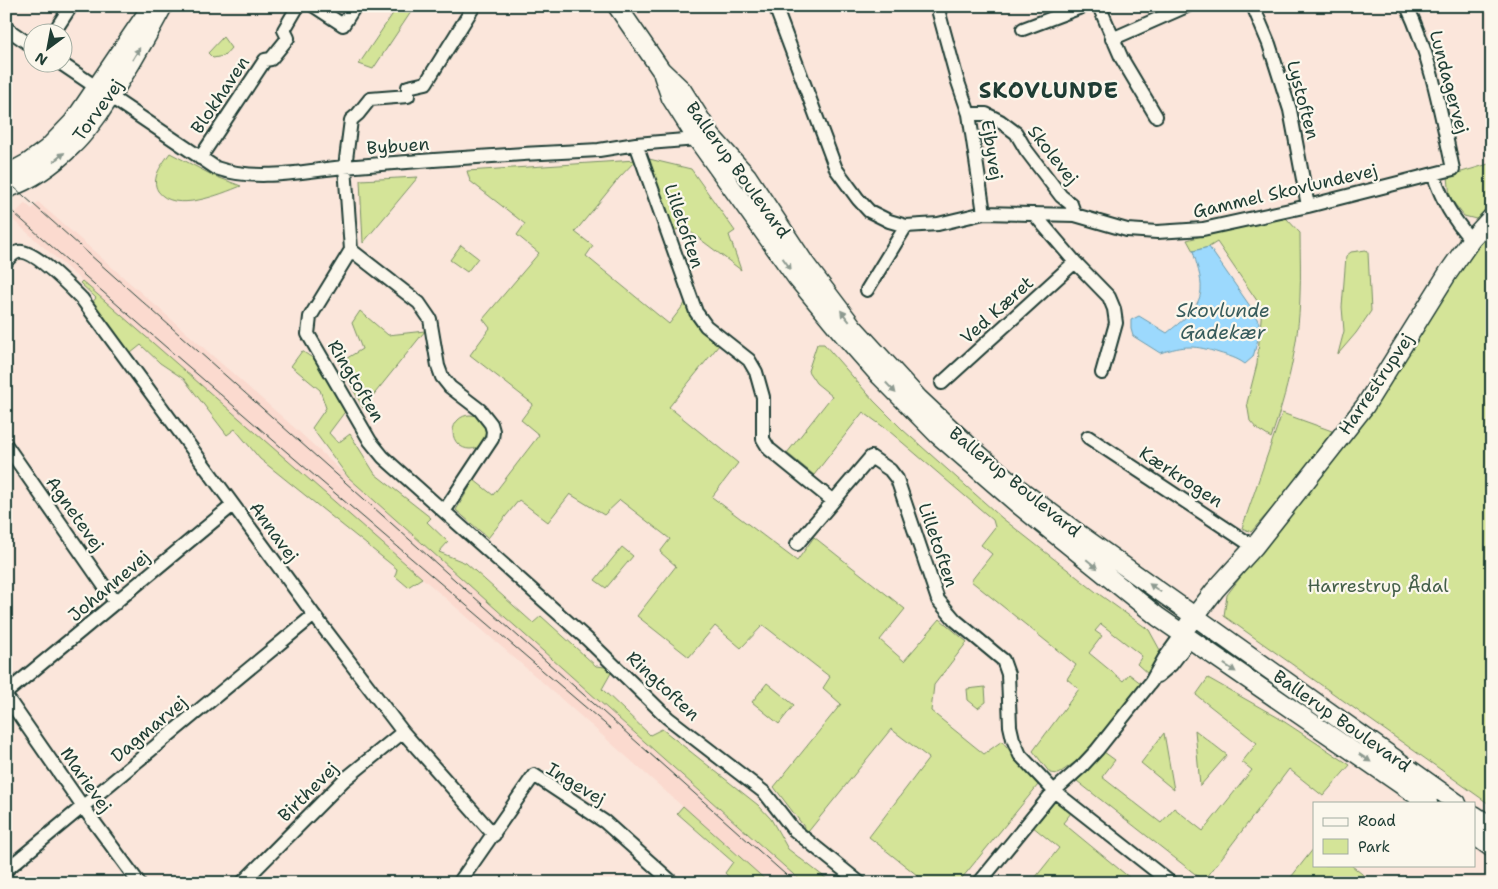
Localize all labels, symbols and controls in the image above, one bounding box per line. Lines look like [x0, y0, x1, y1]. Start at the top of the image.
north arrow [22, 22, 72, 72]
street label: Lundagervej [1424, 28, 1474, 136]
text: N [32, 48, 51, 70]
one-way arrow [131, 48, 140, 61]
street label: Blokhaven [185, 51, 255, 139]
street label: Lystoften [1281, 58, 1325, 142]
street label: Torvevej [67, 74, 129, 146]
district label: SKOVLUNDE [979, 76, 1119, 105]
street label: Ballerup Boulevard [680, 97, 796, 243]
street label: Ejbyvej [975, 118, 1009, 182]
street label: Skolevej [1022, 120, 1084, 190]
street label: Bybuen [366, 132, 430, 160]
one-way arrow [53, 152, 65, 163]
street label: Gammel Skovlundevej [1190, 158, 1380, 224]
street label: Lilletoften [658, 181, 710, 271]
one-way arrow [781, 257, 791, 270]
street label: Ved Kæret [955, 271, 1039, 349]
water label: Skovlunde Gadekær [1176, 298, 1270, 345]
one-way arrow [839, 310, 850, 323]
street label: Harrestrupvej [1333, 328, 1419, 440]
street label: Ringtoften [322, 335, 390, 427]
one-way arrow [885, 381, 897, 393]
street label: Ballerup Boulevard [944, 421, 1086, 543]
street label: Kærkrogen [1135, 441, 1227, 513]
street label: Agnetevej [40, 472, 110, 556]
street label: Annavej [244, 497, 304, 567]
street label: Lilletoften [912, 500, 964, 590]
street label: Johannevej [63, 545, 155, 627]
one-way arrow [1085, 559, 1098, 570]
park label: Harrestrup Ådal [1307, 574, 1449, 598]
one-way arrow [1149, 583, 1162, 593]
street label: Ringtoften [621, 646, 705, 726]
one-way arrow [1223, 663, 1237, 673]
street label: Ballerup Boulevard [1268, 664, 1416, 778]
street label: Dagmarvej [106, 690, 192, 768]
street label: Marievej [55, 742, 117, 818]
one-way arrow [1358, 754, 1372, 763]
street label: Birthevej [273, 757, 343, 827]
street label: Ingevej [542, 757, 610, 811]
legend [1313, 802, 1476, 866]
text: Road [1358, 811, 1396, 831]
text: Park [1358, 837, 1390, 857]

